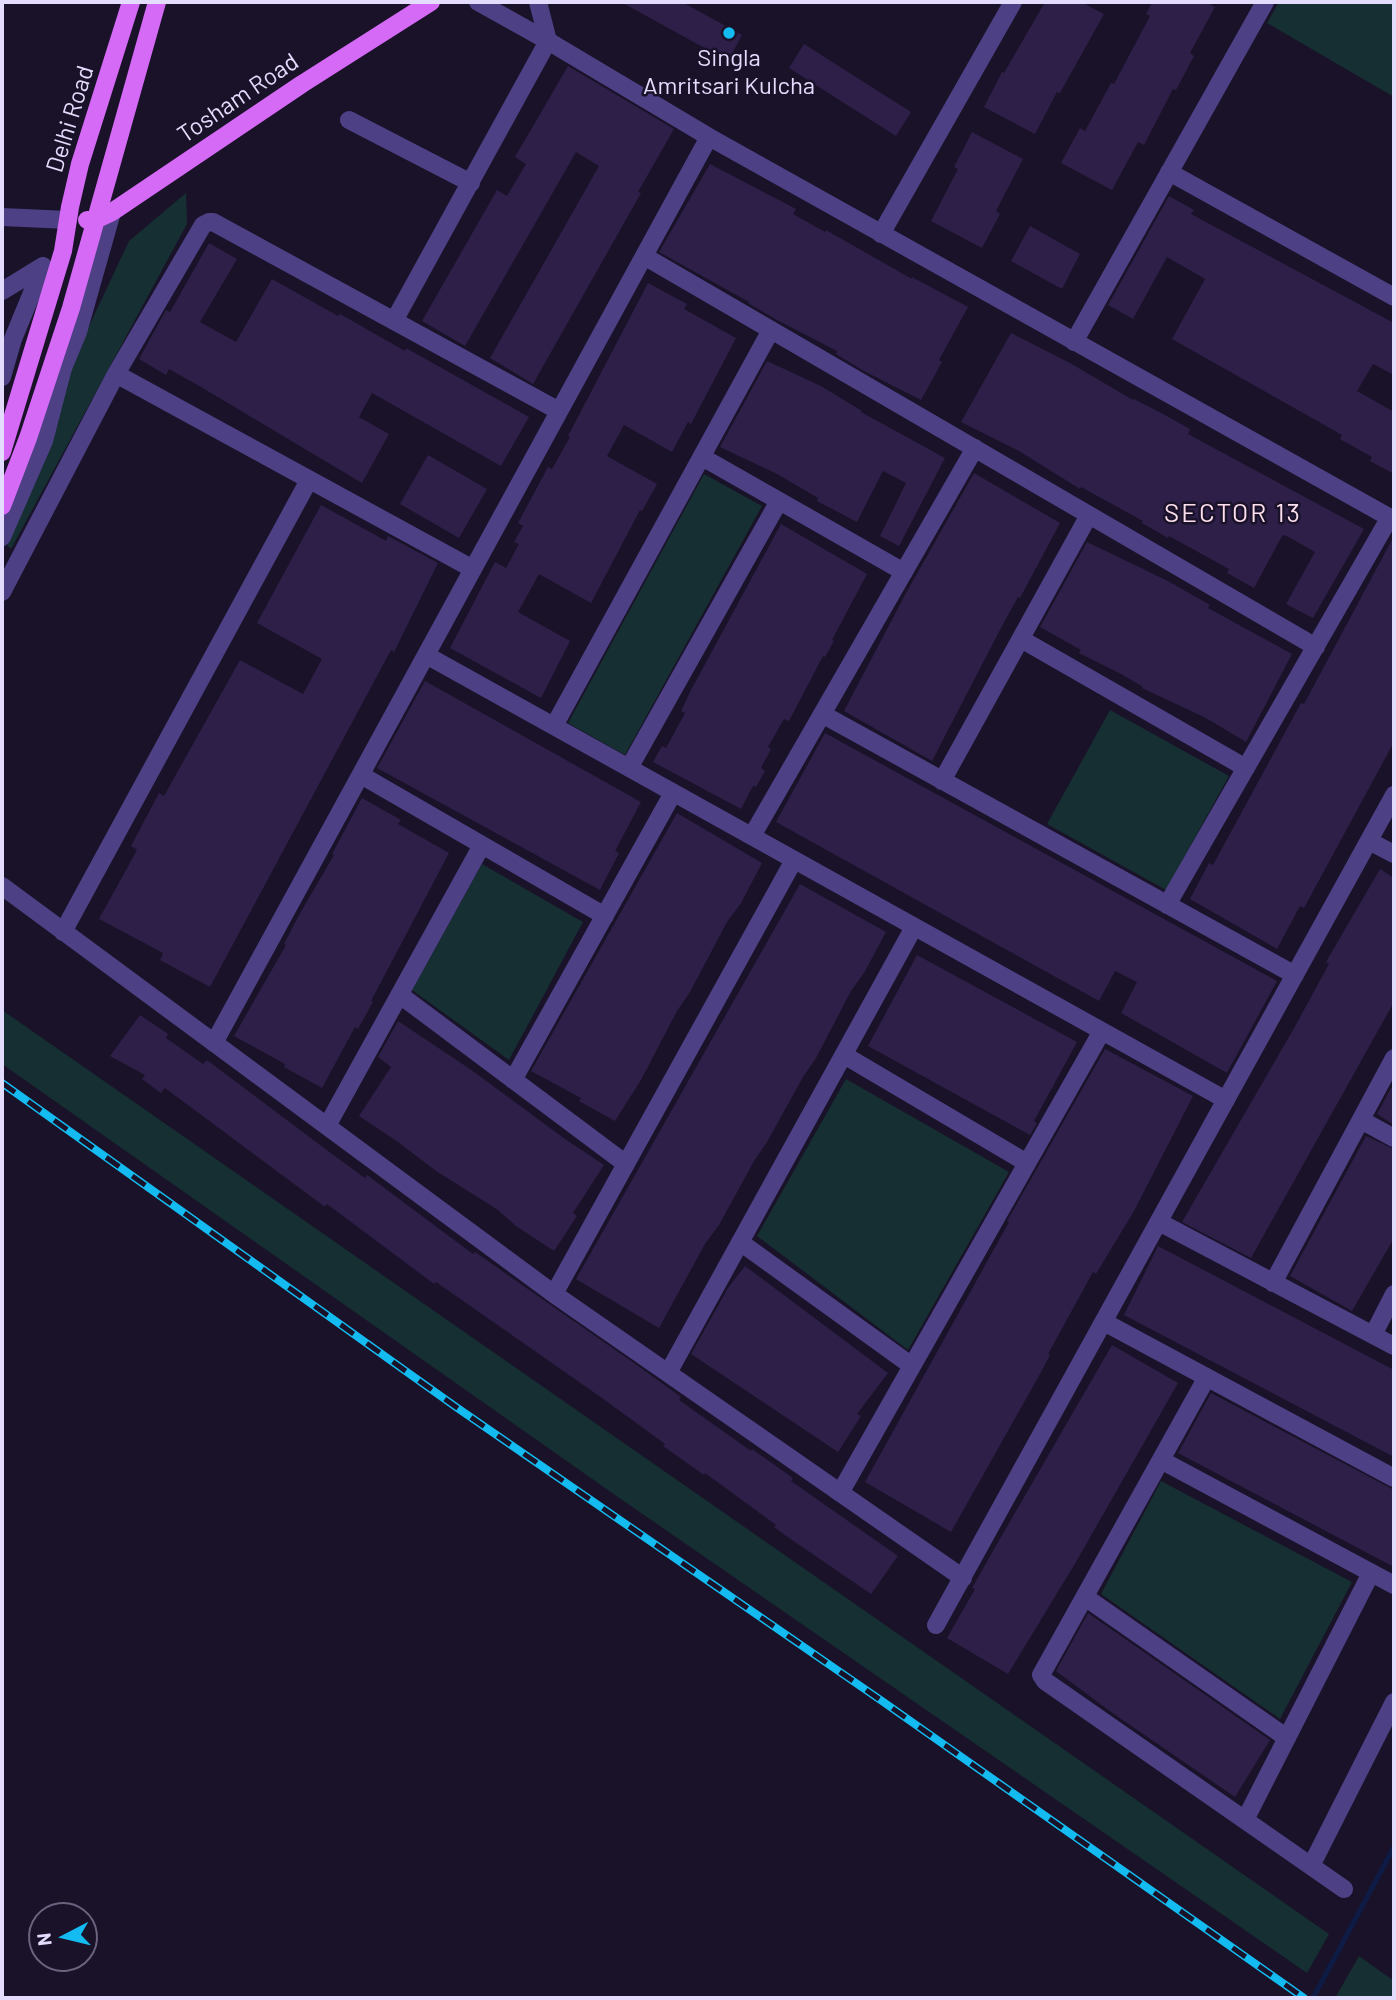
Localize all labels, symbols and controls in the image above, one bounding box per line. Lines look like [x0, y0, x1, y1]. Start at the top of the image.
marker: Singla Amritsari Kulcha [721, 25, 737, 41]
place label: Singla Amritsari Kulcha [643, 44, 815, 100]
street label: Tosham Road [172, 47, 304, 149]
street label: Delhi Road [40, 62, 100, 176]
district label: SECTOR 13 [1165, 497, 1301, 529]
north arrow [28, 1902, 98, 1972]
text: N [31, 1932, 56, 1947]

